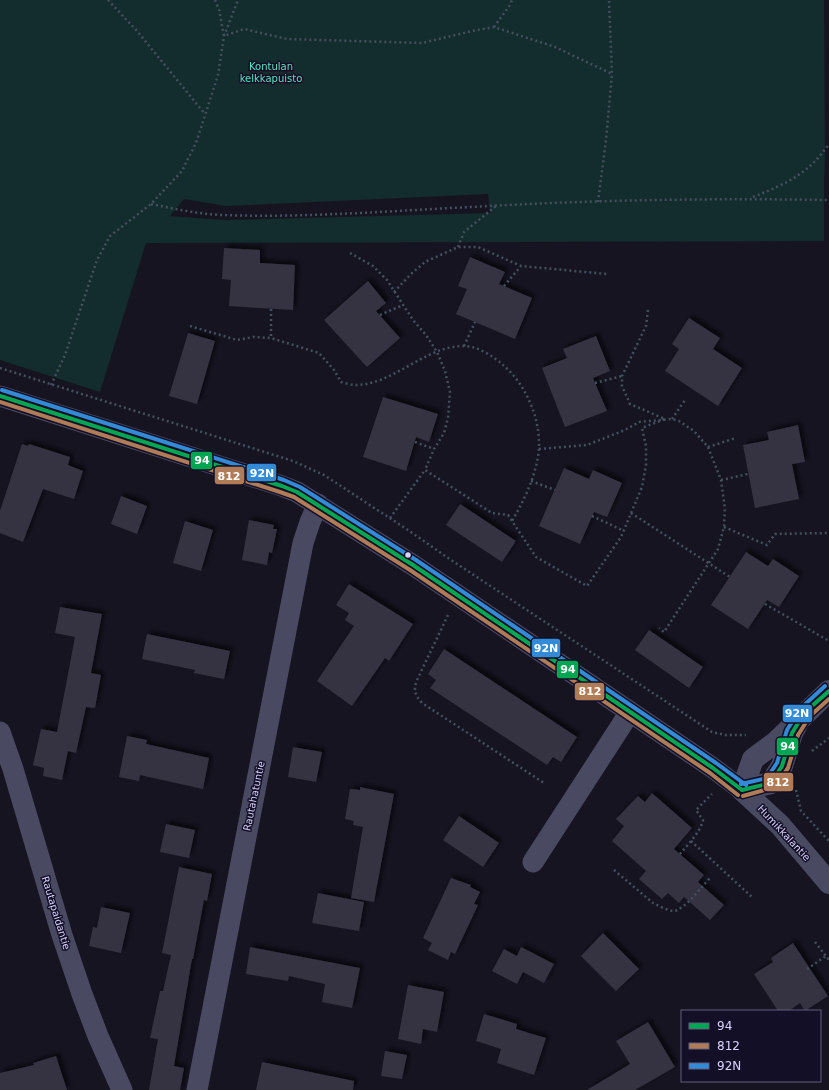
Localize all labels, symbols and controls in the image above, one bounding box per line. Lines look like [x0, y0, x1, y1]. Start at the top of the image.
park label: Kontulan kelkkapuisto [240, 61, 302, 84]
line badge: 94 [190, 451, 213, 470]
text: 94 [194, 454, 210, 467]
line badge: 92N [246, 463, 277, 482]
line badge: 812 [214, 466, 245, 485]
text: 92N [250, 467, 274, 480]
text: 812 [218, 470, 240, 483]
unlabelled marker [403, 550, 413, 560]
line badge: 92N [531, 638, 561, 658]
text: 92N [534, 642, 558, 655]
line badge: 94 [556, 660, 579, 679]
text: 94 [560, 663, 576, 676]
line badge: 812 [574, 682, 605, 701]
text: 812 [579, 685, 601, 698]
line badge: 92N [782, 704, 813, 723]
text: 92N [785, 707, 809, 720]
line badge: 94 [776, 737, 799, 756]
text: 94 [780, 740, 796, 753]
street label: Rautahatuntie [241, 760, 267, 832]
line badge: 812 [763, 772, 794, 792]
text: 812 [767, 776, 789, 789]
street label: Humikkalantie [755, 803, 813, 863]
street label: Rautapaidantie [40, 875, 72, 951]
legend [681, 1010, 821, 1082]
text: 94 [717, 1019, 732, 1033]
text: 812 [717, 1039, 740, 1053]
text: 92N [717, 1059, 741, 1073]

